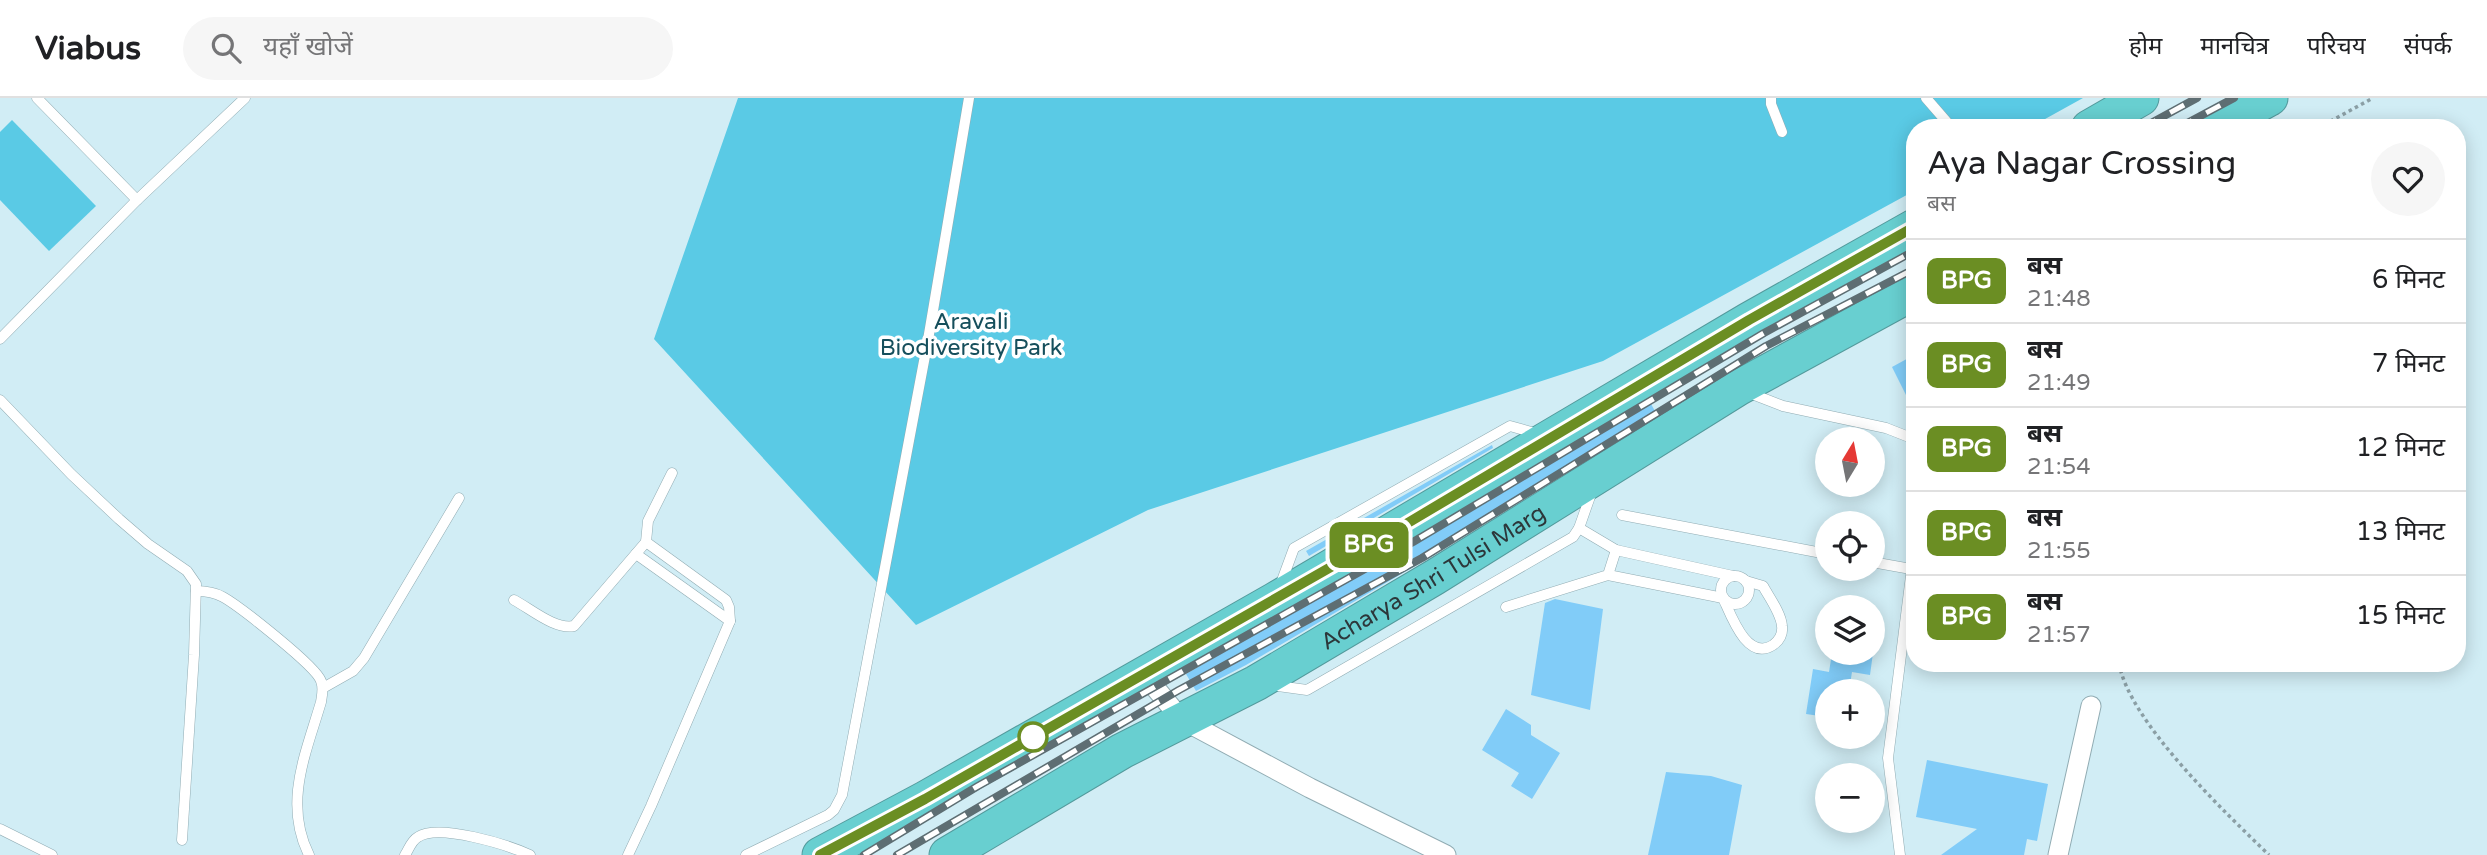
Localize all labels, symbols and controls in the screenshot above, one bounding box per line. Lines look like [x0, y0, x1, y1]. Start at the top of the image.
search box [183, 17, 673, 80]
text: Viabus [35, 29, 141, 68]
icon: search [207, 29, 245, 67]
text: यहाँ खोजें [263, 31, 353, 62]
text: होम [2129, 32, 2162, 61]
text: मानचित्र [2200, 32, 2269, 61]
text: परिचय [2307, 32, 2366, 61]
text: संपर्क [2404, 32, 2452, 61]
button: heart [2371, 142, 2445, 216]
text: Aya Nagar Crossing [1927, 144, 2236, 183]
text: बस [1927, 190, 1956, 218]
text: बस [2027, 250, 2062, 281]
text: 6 मिनट [2372, 264, 2445, 295]
text: BPG [1941, 266, 1992, 295]
text: 21:48 [2027, 285, 2091, 313]
park label: Aravali Biodiversity Park [880, 308, 1062, 362]
text: बस [2027, 334, 2062, 365]
text: 7 मिनट [2372, 348, 2445, 379]
text: BPG [1941, 350, 1992, 379]
text: 21:49 [2027, 369, 2091, 397]
text: बस [2027, 418, 2062, 449]
north arrow [1815, 427, 1885, 497]
map controls [1815, 427, 1885, 833]
text: 12 मिनट [2356, 432, 2445, 463]
text: BPG [1941, 434, 1992, 463]
text: 21:54 [2027, 453, 2091, 481]
street label: Acharya Shri Tulsi Marg [1316, 499, 1551, 657]
text: बस [2027, 502, 2062, 533]
button: locate [1815, 511, 1885, 581]
text: 13 मिनट [2356, 516, 2445, 547]
text: BPG [1941, 518, 1992, 547]
line badge: BPG [1329, 522, 1409, 568]
text: BPG [1344, 530, 1394, 559]
text: 21:55 [2027, 537, 2091, 565]
text: बस [2027, 586, 2062, 617]
button: layers [1815, 595, 1885, 665]
text: 15 मिनट [2356, 600, 2445, 631]
text: BPG [1941, 602, 1992, 631]
text: 21:57 [2027, 621, 2091, 649]
button: + [1815, 679, 1885, 749]
unlabelled marker [1018, 722, 1048, 752]
button: − [1815, 763, 1885, 833]

